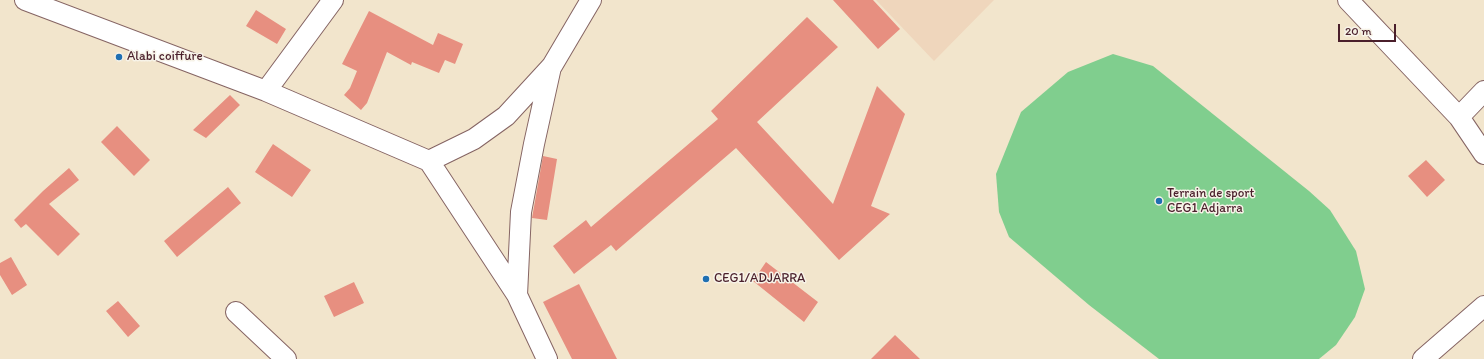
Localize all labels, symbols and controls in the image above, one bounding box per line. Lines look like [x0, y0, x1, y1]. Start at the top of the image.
scale bar [1340, 16, 1398, 42]
text: 20 m [1345, 24, 1372, 38]
place label: Alabi coiffure [127, 49, 203, 65]
marker: Alabi coiffure [114, 52, 124, 62]
place label: Terrain de sport CEG1 Adjarra [1167, 186, 1254, 217]
marker: Terrain de sport CEG1 Adjarra [1154, 196, 1164, 206]
place label: CEG1/ADJARRA [714, 271, 805, 287]
marker: CEG1/ADJARRA [701, 274, 711, 284]

